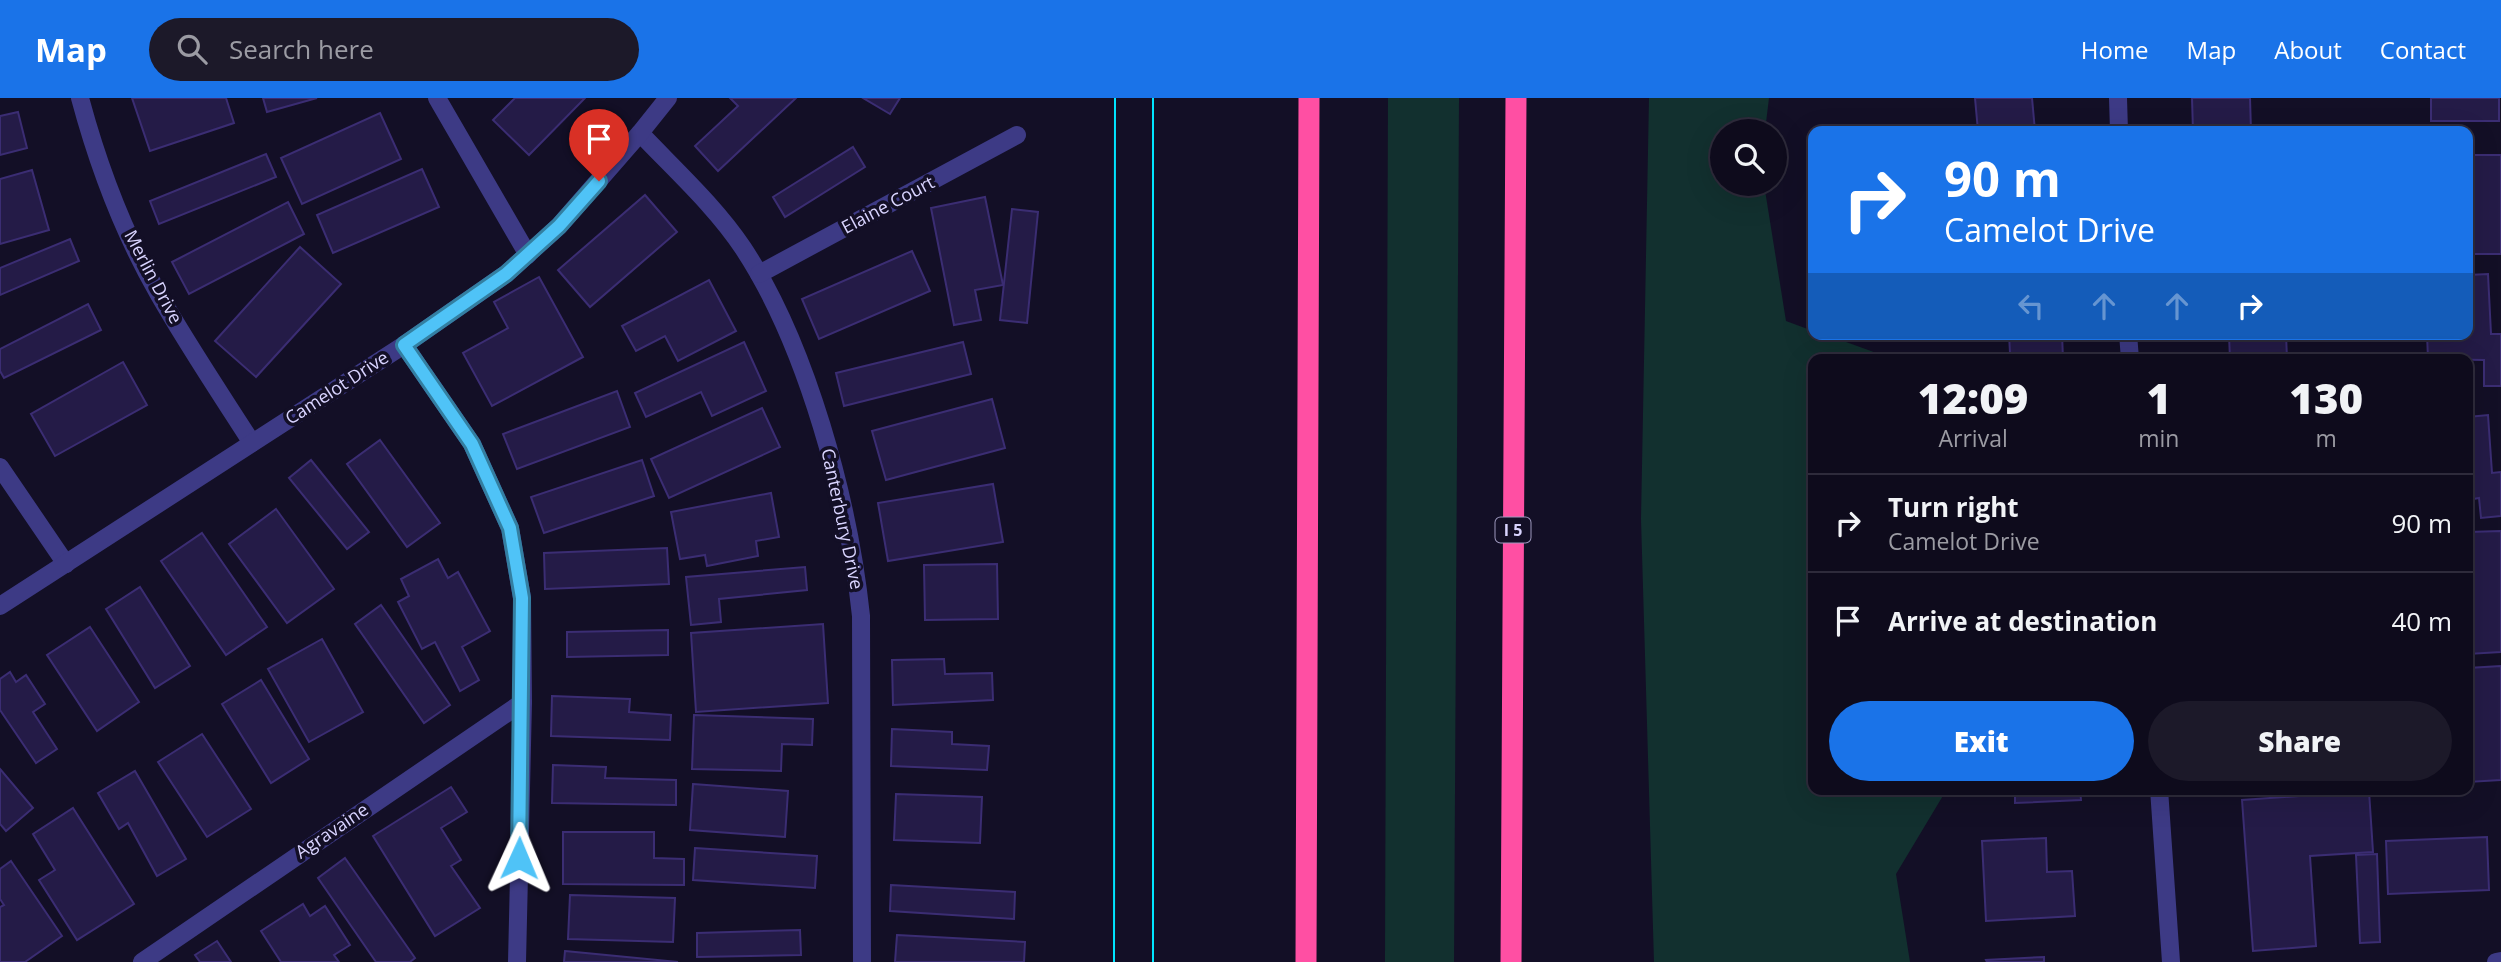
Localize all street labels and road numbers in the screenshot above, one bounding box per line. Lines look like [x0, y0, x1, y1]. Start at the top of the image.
street label: Elaine Court [837, 170, 938, 239]
street label: Merlin Drive [119, 226, 189, 327]
street label: Camelot Drive [280, 345, 393, 430]
street label: Canterbury Drive [816, 446, 870, 591]
road number: I 5 [1496, 518, 1530, 542]
street label: Agravaine [290, 797, 373, 863]

